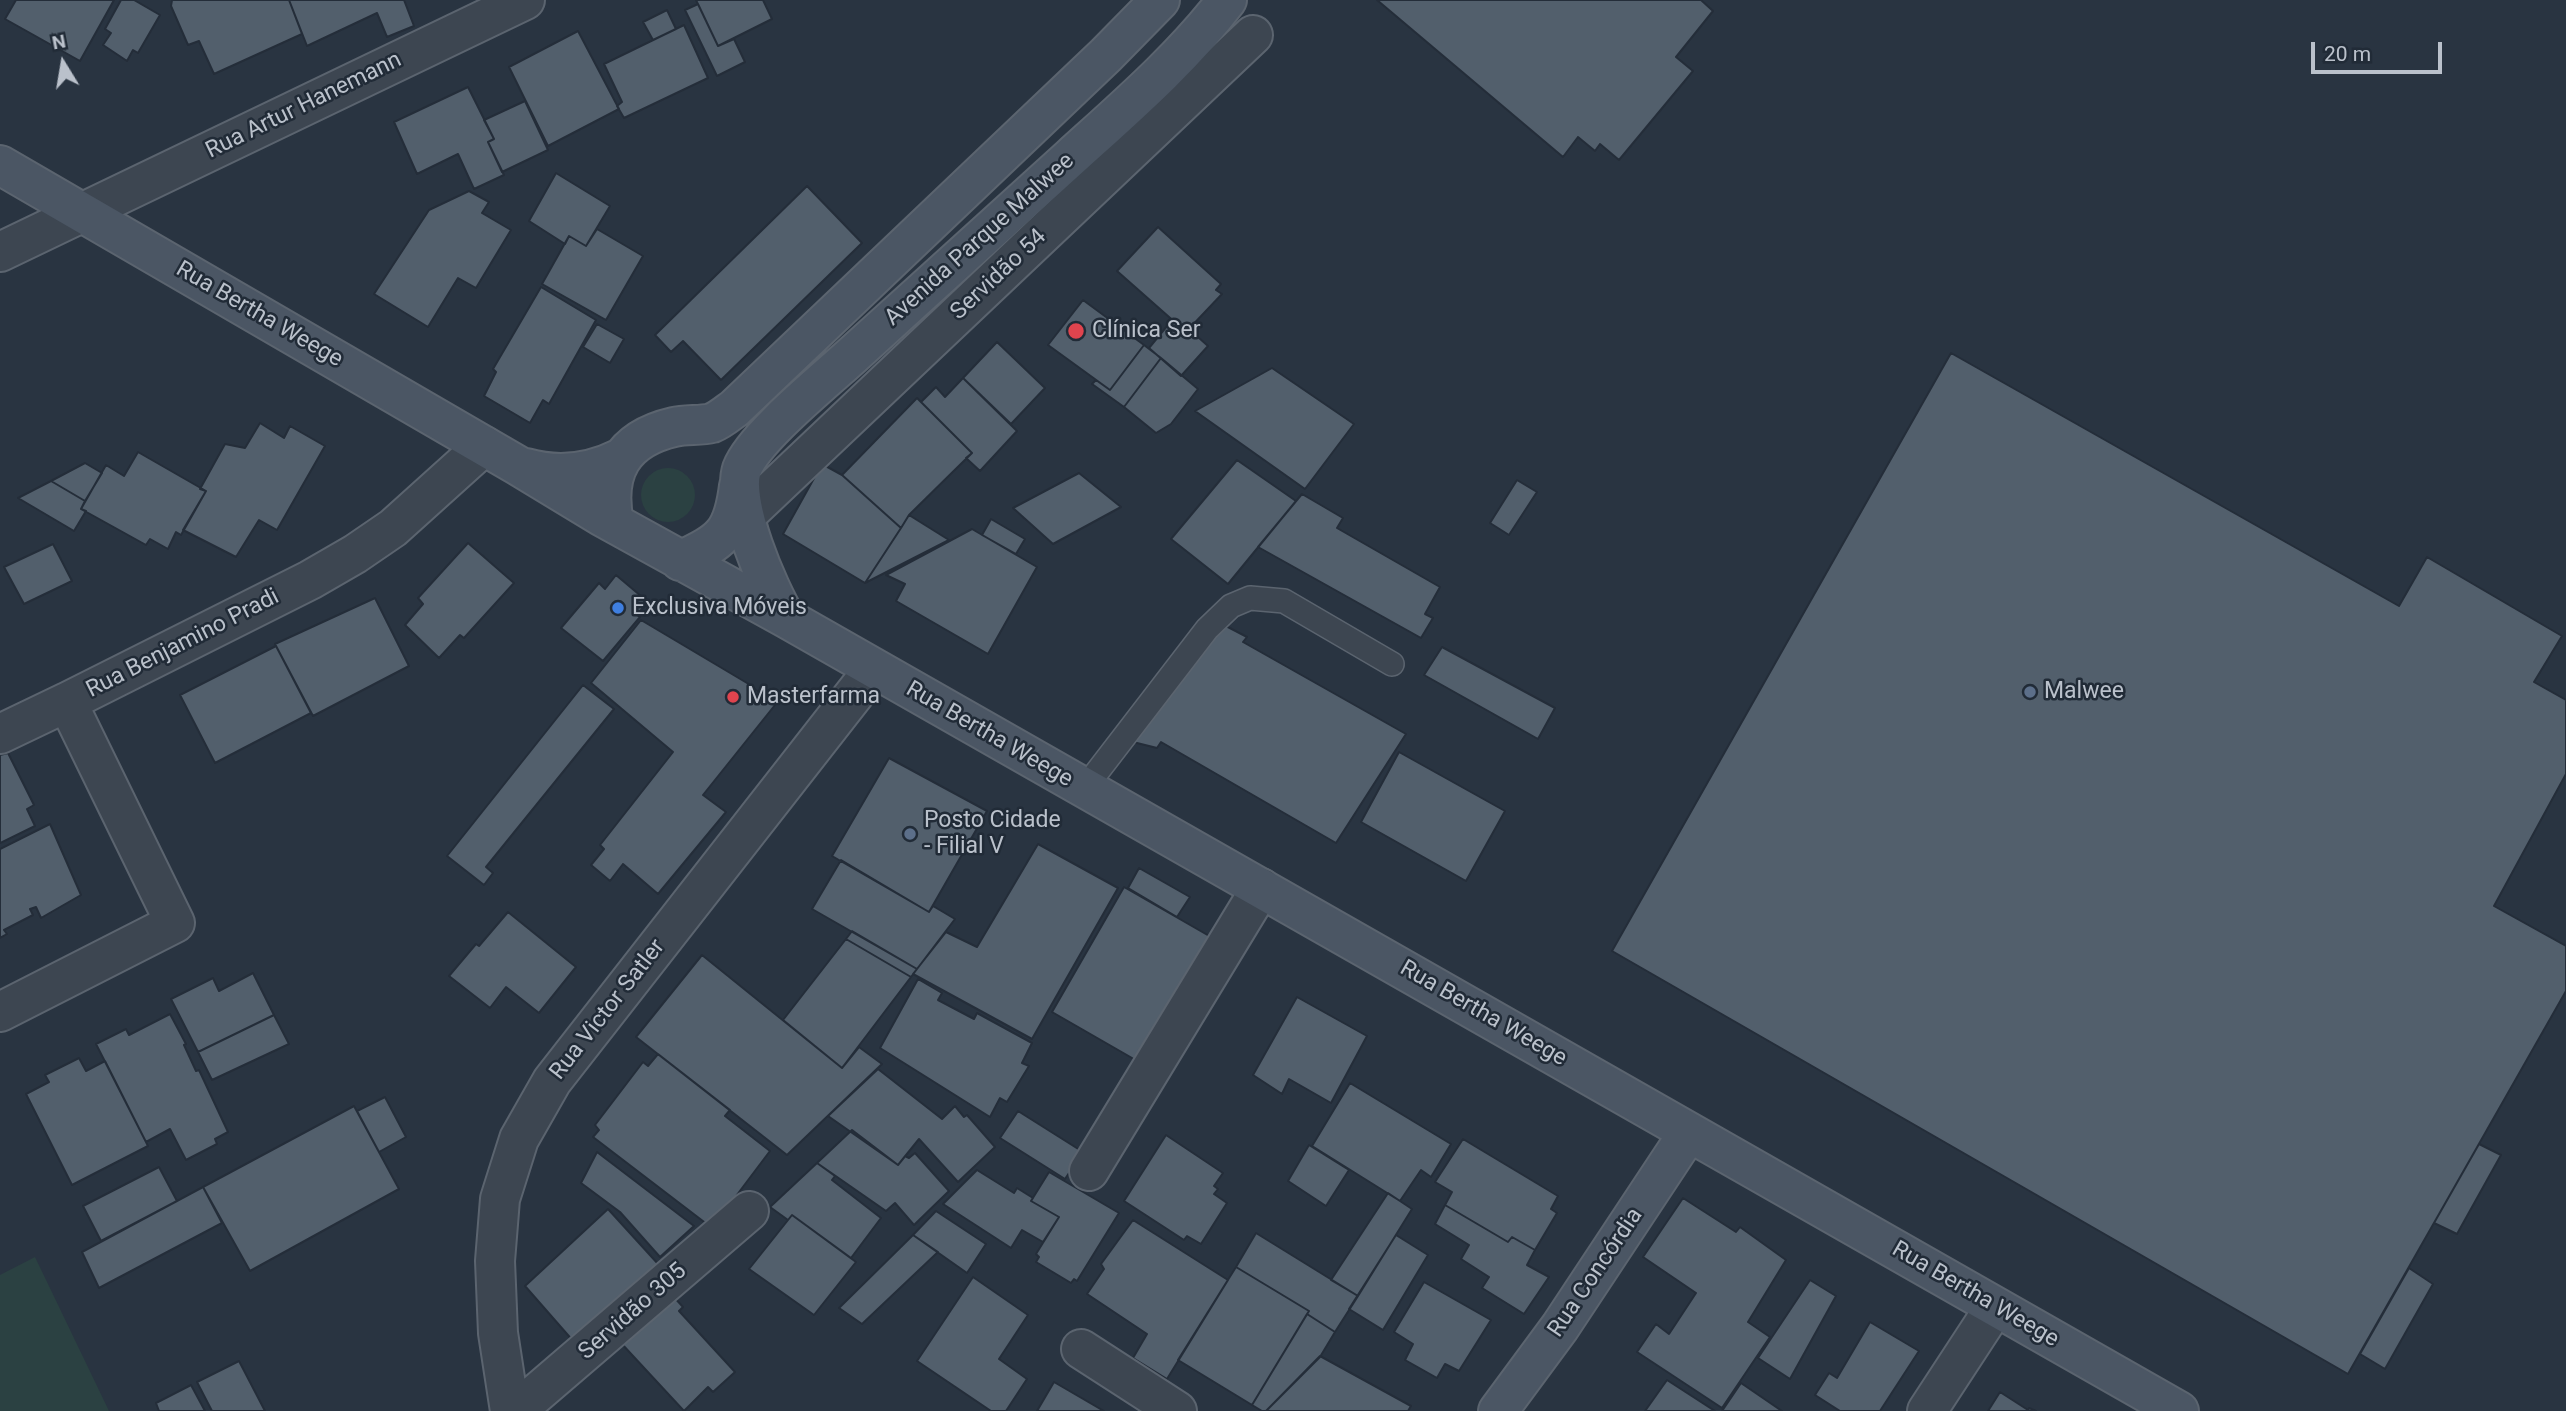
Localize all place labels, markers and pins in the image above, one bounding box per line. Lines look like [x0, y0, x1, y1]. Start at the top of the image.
place label: Clínica Ser [1092, 317, 1200, 345]
marker: Clínica Ser [1066, 321, 1086, 341]
place label: Exclusiva Móveis [632, 594, 807, 622]
marker: Exclusiva Móveis [610, 600, 626, 616]
place label: Malwee [2044, 678, 2124, 706]
place label: Masterfarma [747, 683, 880, 711]
marker: Malwee [2022, 684, 2038, 700]
marker: Masterfarma [725, 689, 741, 705]
place label: Posto Cidade - Filial V [924, 807, 1061, 861]
marker: Posto Cidade - Filial V [902, 826, 918, 842]

